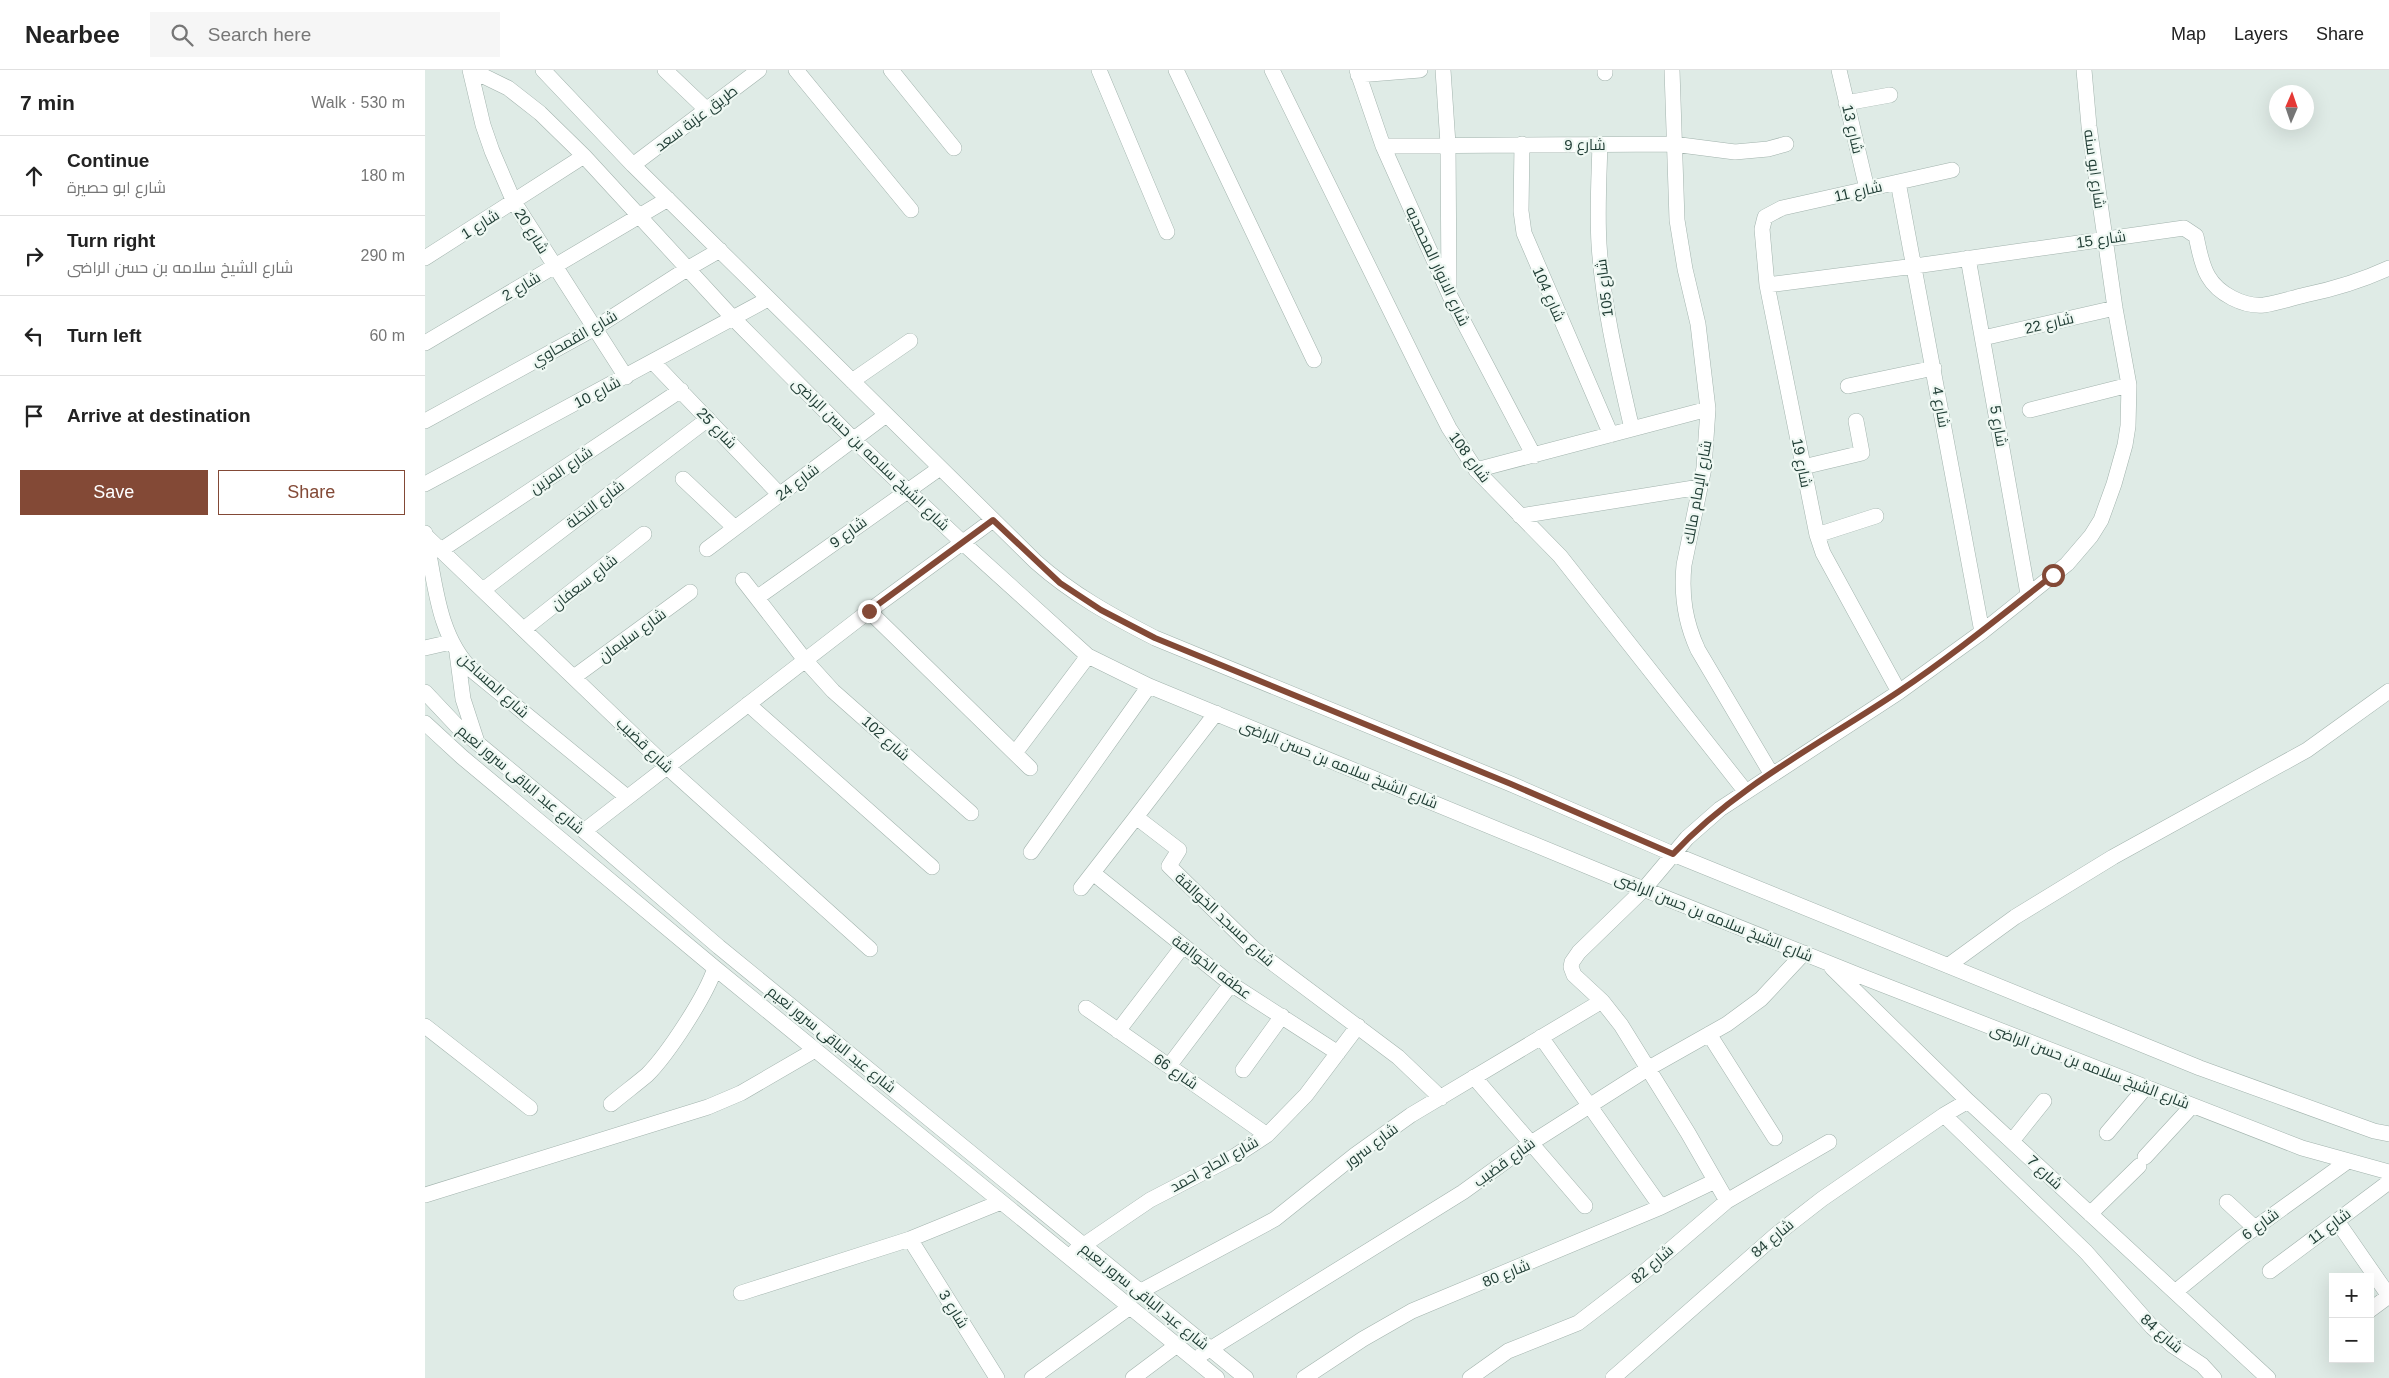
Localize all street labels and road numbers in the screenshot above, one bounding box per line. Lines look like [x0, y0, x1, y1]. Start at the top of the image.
street label: طريق عزبة سعد [651, 82, 742, 156]
street label: شارع 13 [1836, 103, 1867, 156]
street label: شارع ابو سنه [2078, 128, 2109, 210]
street label: شارع 9 [1564, 136, 1606, 156]
street label: شارع 11 [1832, 177, 1884, 208]
street label: شارع الانوار المحمديه [1400, 204, 1473, 330]
street label: شارع 20 [509, 205, 552, 258]
street label: شارع 1 [458, 206, 504, 245]
street label: شارع 15 [2075, 227, 2127, 254]
street label: شارع 105 [1592, 258, 1619, 318]
street label: شارع 104 [1527, 264, 1569, 325]
street label: شارع 2 [499, 268, 545, 307]
street label: شارع القمحاوي [528, 307, 622, 373]
street label: شارع 22 [2023, 309, 2076, 340]
street label: شارع 10 [571, 373, 624, 414]
street label: شارع الشيخ سلامه بن حسن الراضى [787, 374, 953, 536]
street label: شارع 4 [1926, 385, 1953, 429]
street label: شارع 25 [691, 404, 740, 454]
street label: شارع 5 [1984, 404, 2011, 448]
street label: شارع 108 [1444, 428, 1494, 487]
street label: شارع 19 [1786, 437, 1815, 490]
street label: شارع الإمام مالك [1680, 439, 1717, 546]
street label: شارع المزين [527, 443, 597, 500]
street label: شارع 24 [772, 460, 824, 506]
street label: شارع النخلة [563, 477, 629, 534]
street label: شارع 9 [826, 513, 872, 554]
street label: شارع سعفان [548, 551, 622, 615]
street label: شارع سليمان [595, 605, 671, 668]
street label: شارع المساكن [453, 649, 533, 723]
street label: شارع 102 [857, 712, 913, 766]
street label: شارع قضيب [611, 714, 677, 778]
street label: شارع الشيخ سلامه بن حسن الراضى [1236, 716, 1440, 814]
street label: شارع عبد الباقى سرور نعيم [452, 721, 588, 839]
street label: شارع مسجد الخوالقة [1170, 869, 1278, 971]
street label: شارع الشيخ سلامه بن حسن الراضى [1611, 869, 1815, 967]
street label: عطفه الخوالقة [1168, 932, 1255, 1003]
street label: شارع عبد الباقى سرور نعيم [763, 982, 900, 1098]
street label: شارع الشيخ سلامه بن حسن الراضى [1987, 1020, 2192, 1115]
street label: شارع 66 [1149, 1050, 1201, 1095]
street label: شارع سرور [1340, 1120, 1403, 1173]
street label: شارع الحاج احمد [1167, 1133, 1263, 1198]
street label: شارع قضيب [1470, 1134, 1540, 1192]
street label: شارع 7 [2022, 1152, 2066, 1195]
street label: شارع 6 [2238, 1205, 2284, 1246]
street label: شارع 11 [2304, 1205, 2355, 1250]
street label: شارع 84 [1747, 1215, 1799, 1263]
street label: شارع عبد الباقى سرور نعيم [1076, 1239, 1213, 1355]
street label: شارع 82 [1628, 1241, 1678, 1289]
street label: شارع 80 [1480, 1256, 1533, 1293]
street label: شارع 3 [933, 1287, 972, 1333]
street label: شارع 84 [2136, 1310, 2186, 1358]

